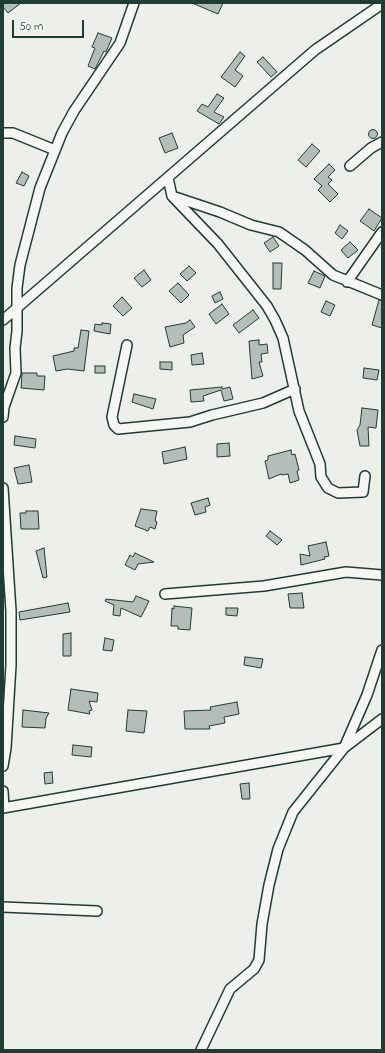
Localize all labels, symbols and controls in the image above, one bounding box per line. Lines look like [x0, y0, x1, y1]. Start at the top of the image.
scale bar [14, 12, 86, 38]
text: 50 m [19, 18, 43, 36]

